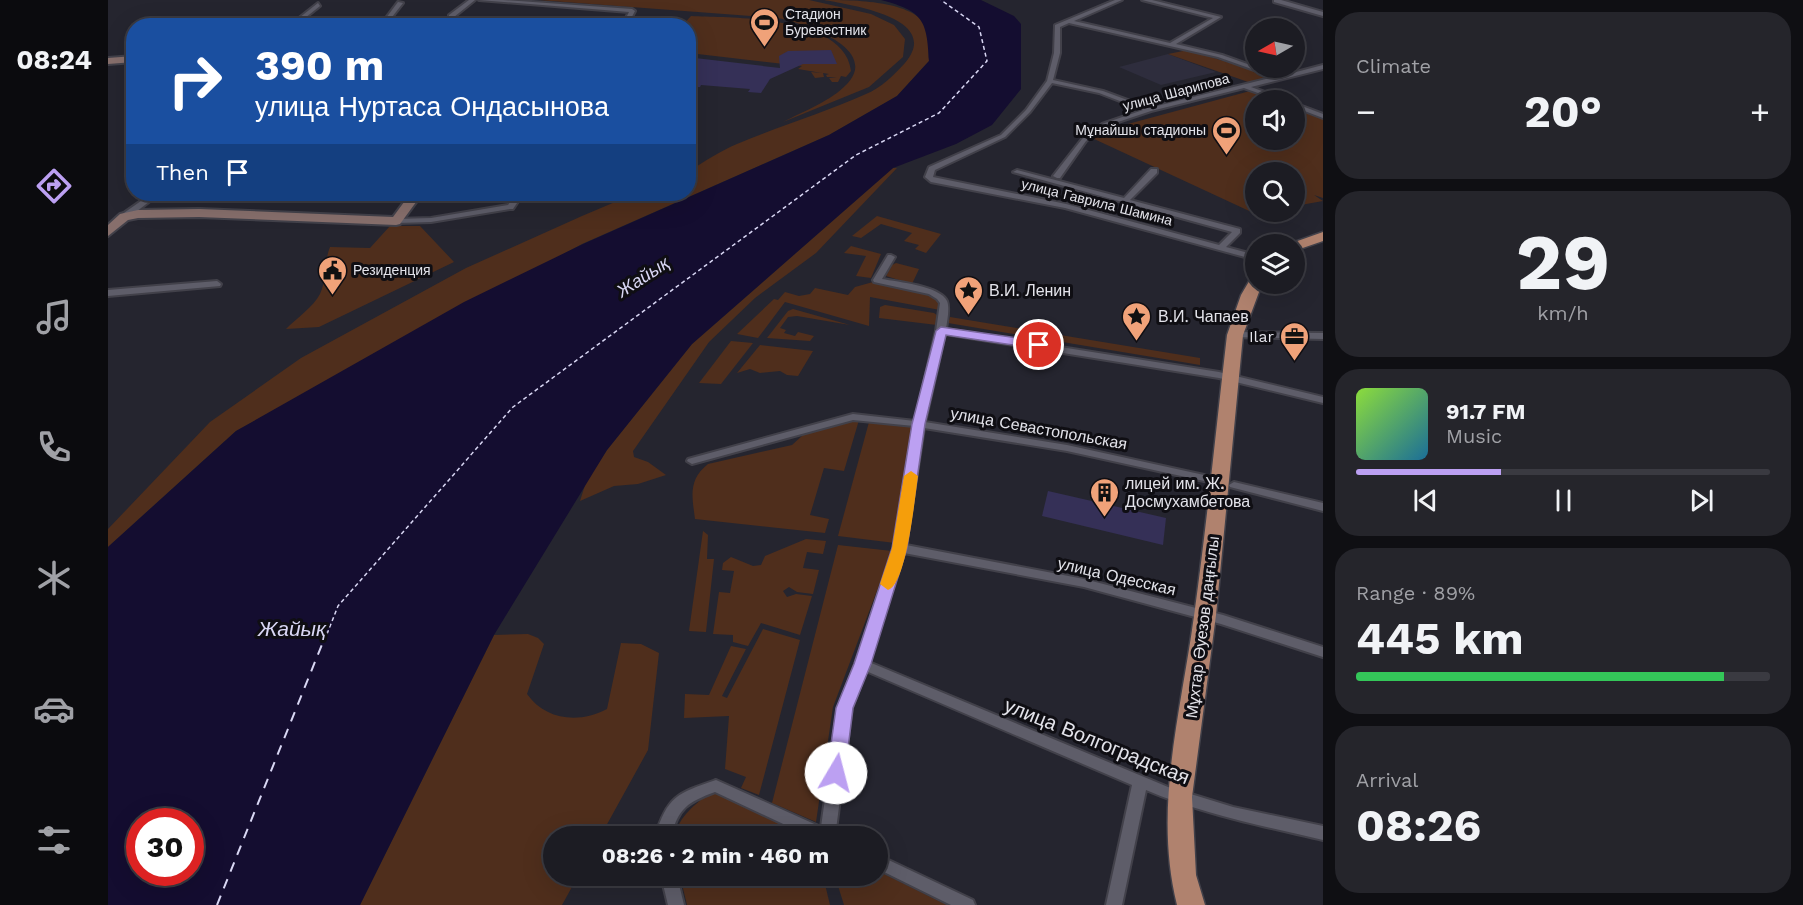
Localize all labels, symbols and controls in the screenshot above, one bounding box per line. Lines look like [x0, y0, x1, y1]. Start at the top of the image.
sports icon: Стадион Буревестник [748, 6, 780, 48]
place label: Стадион Буревестник [785, 6, 867, 38]
north arrow [1245, 18, 1305, 78]
map controls [1245, 18, 1305, 294]
text: 390 m [255, 41, 384, 90]
icon: right [156, 42, 234, 120]
text: 08:24 [16, 44, 92, 76]
text: Climate [1356, 54, 1431, 78]
street label: улица Шарипова [1121, 70, 1231, 114]
text: 20° [1524, 85, 1602, 138]
button: sound [1245, 90, 1305, 150]
text: улица Нуртаса Ондасынова [255, 91, 609, 123]
text: − [1356, 92, 1376, 131]
text: + [1750, 92, 1770, 131]
sports icon: Мұнайшы стадионы [1211, 114, 1243, 156]
place label: Мұнайшы стадионы [1075, 122, 1206, 138]
icon: arrive [221, 156, 254, 189]
text: Then [156, 160, 209, 185]
button: search [1245, 162, 1305, 222]
icon: directions [33, 165, 75, 207]
street label: улица Гаврила Шамина [1020, 175, 1174, 229]
text: 29 [1516, 216, 1610, 308]
button: layers [1245, 234, 1305, 294]
water label: Жайық [612, 251, 674, 302]
public building icon: Резиденция [316, 254, 348, 296]
place label: Резиденция [353, 262, 431, 278]
place icon: В.И. Ленин [952, 274, 984, 316]
place label: В.И. Ленин [989, 281, 1071, 300]
icon: music [33, 296, 75, 338]
place icon: В.И. Чапаев [1121, 300, 1153, 342]
text: km/h [1537, 301, 1589, 325]
place label: В.И. Чапаев [1158, 307, 1249, 326]
pin [1013, 319, 1064, 370]
office icon: Ilar [1279, 320, 1311, 362]
place label: Ilar [1249, 327, 1274, 346]
icon: arrive [1022, 328, 1055, 361]
text: 91.7 FM [1446, 399, 1526, 424]
street label: улица Севастопольская [949, 404, 1129, 453]
text: Music [1446, 424, 1502, 448]
icon: phone [33, 426, 75, 468]
place label: лицей им. Ж. Досмухамбетова [1125, 474, 1250, 511]
building icon: лицей им. Ж. Досмухамбетова [1088, 476, 1120, 518]
icon: previous [1409, 484, 1442, 517]
icon: pause [1547, 484, 1580, 517]
icon: next [1685, 484, 1718, 517]
street label: Мұхтар Әуезов даңғылы [1182, 535, 1223, 719]
street label: улица Одесская [1056, 554, 1178, 599]
icon: climate [33, 557, 75, 599]
text: Range · 89% [1356, 581, 1475, 605]
text: 445 km [1356, 612, 1524, 665]
water label: Жайық [257, 616, 327, 641]
icon: car [33, 688, 75, 730]
street label: улица Волгоградская [1001, 693, 1193, 789]
position arrow [804, 741, 868, 805]
text: Arrival [1356, 768, 1418, 792]
text: 08:26 [1356, 799, 1481, 852]
speed limit sign: 30 [126, 808, 204, 886]
icon: filters [33, 819, 75, 861]
text: 08:26 · 2 min · 460 m [602, 843, 829, 868]

